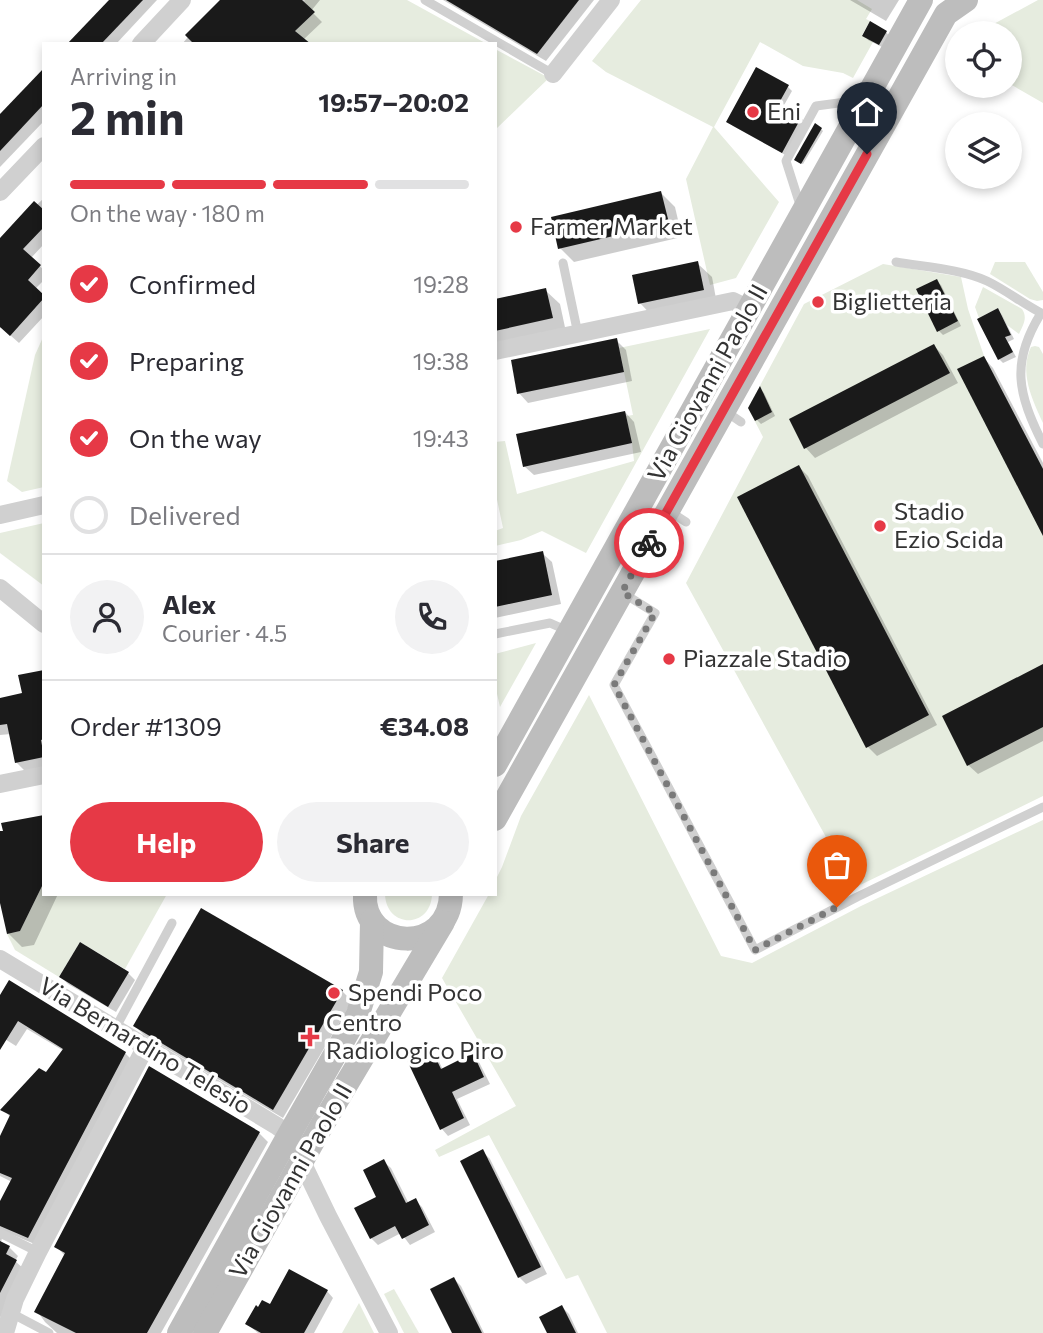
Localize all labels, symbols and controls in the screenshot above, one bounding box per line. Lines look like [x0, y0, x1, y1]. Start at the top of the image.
map controls [945, 21, 1022, 189]
button: locate [945, 21, 1022, 98]
text: Arriving in [70, 62, 177, 90]
pin [837, 82, 897, 154]
text: 19:57–20:02 [318, 86, 469, 117]
text: 2 min [70, 88, 185, 144]
icon: home [848, 93, 886, 131]
place label: Eni [767, 96, 801, 125]
marker: Eni [745, 104, 761, 120]
button: layers [945, 112, 1022, 189]
text: On the way · 180 m [70, 199, 265, 227]
place label: Farmer Market [530, 211, 693, 240]
marker: Farmer Market [508, 219, 524, 235]
icon: check [70, 265, 108, 303]
text: Confirmed [129, 268, 256, 299]
text: 19:28 [413, 270, 469, 298]
street label: Via Giovanni Paolo II [640, 279, 773, 486]
place label: Biglietteria [832, 286, 952, 315]
marker: Biglietteria [810, 294, 826, 310]
icon: check [70, 342, 108, 380]
text: Preparing [129, 345, 244, 376]
text: 19:38 [413, 347, 469, 375]
icon: check [70, 419, 108, 457]
text: On the way [129, 422, 262, 453]
text: 19:43 [413, 424, 469, 452]
place label: Stadio Ezio Scida [894, 496, 1004, 553]
text: Delivered [129, 499, 240, 530]
courier [614, 508, 684, 578]
marker: Stadio Ezio Scida [872, 518, 888, 534]
icon: bike [630, 524, 668, 562]
button: person [70, 580, 144, 654]
button: phone [395, 580, 469, 654]
text: Alex [162, 588, 216, 619]
text: Courier · 4.5 [162, 619, 287, 647]
place label: Piazzale Stadio [683, 643, 847, 672]
marker: Piazzale Stadio [661, 651, 677, 667]
text: Order #1309 [70, 710, 222, 741]
text: €34.08 [380, 710, 469, 741]
button: Help [70, 802, 263, 882]
button: Share [277, 802, 469, 882]
pin [807, 835, 867, 907]
icon: bag [818, 846, 856, 884]
street label: Via Bernardino Telesio [35, 970, 257, 1119]
place label: Spendi Poco [348, 977, 483, 1006]
marker: Spendi Poco [326, 985, 342, 1001]
place label: Centro Radiologico Piro [326, 1007, 504, 1064]
marker: Centro Radiologico Piro [300, 1027, 320, 1047]
street label: Via Giovanni Paolo II [222, 1077, 357, 1283]

